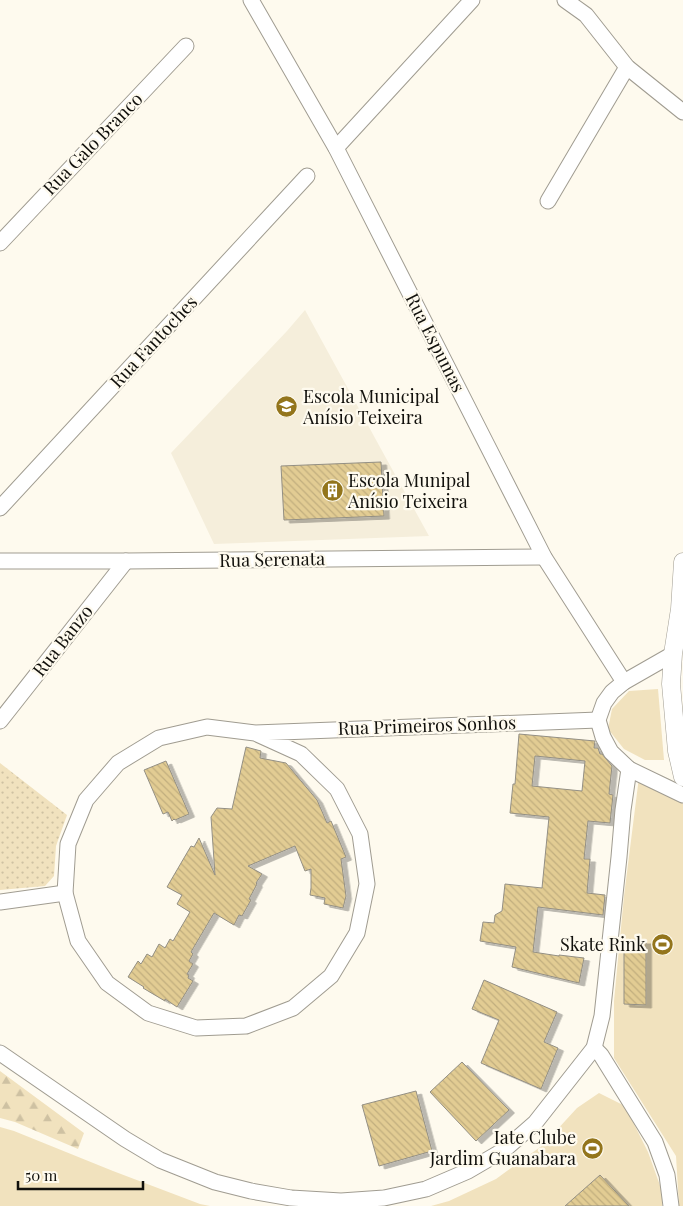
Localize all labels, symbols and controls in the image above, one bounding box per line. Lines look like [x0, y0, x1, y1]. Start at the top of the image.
street label: Rua Galo Branco [37, 87, 147, 200]
street label: Rua Espumas [401, 289, 471, 396]
street label: Rua Fantoches [104, 290, 202, 393]
place label: Escola Municipal Anísio Teixeira [302, 384, 439, 429]
school or university icon: Escola Municipal Anísio Teixeira [275, 395, 299, 419]
place label: Escola Munipal Anísio Teixeira [347, 468, 470, 513]
building icon: Escola Munipal Anísio Teixeira [320, 479, 344, 503]
street label: Rua Serenata [219, 546, 325, 572]
street label: Rua Banzo [27, 600, 98, 681]
street label: Rua Primeiros Sonhos [337, 710, 517, 740]
place label: Skate Rink [560, 932, 646, 956]
sports icon: Skate Rink [650, 933, 674, 957]
place label: Iate Clube Jardim Guanabara [429, 1125, 576, 1170]
sports icon: Iate Clube Jardim Guanabara [580, 1136, 604, 1160]
scale bar [18, 1158, 142, 1190]
text: 50 m [25, 1165, 58, 1185]

